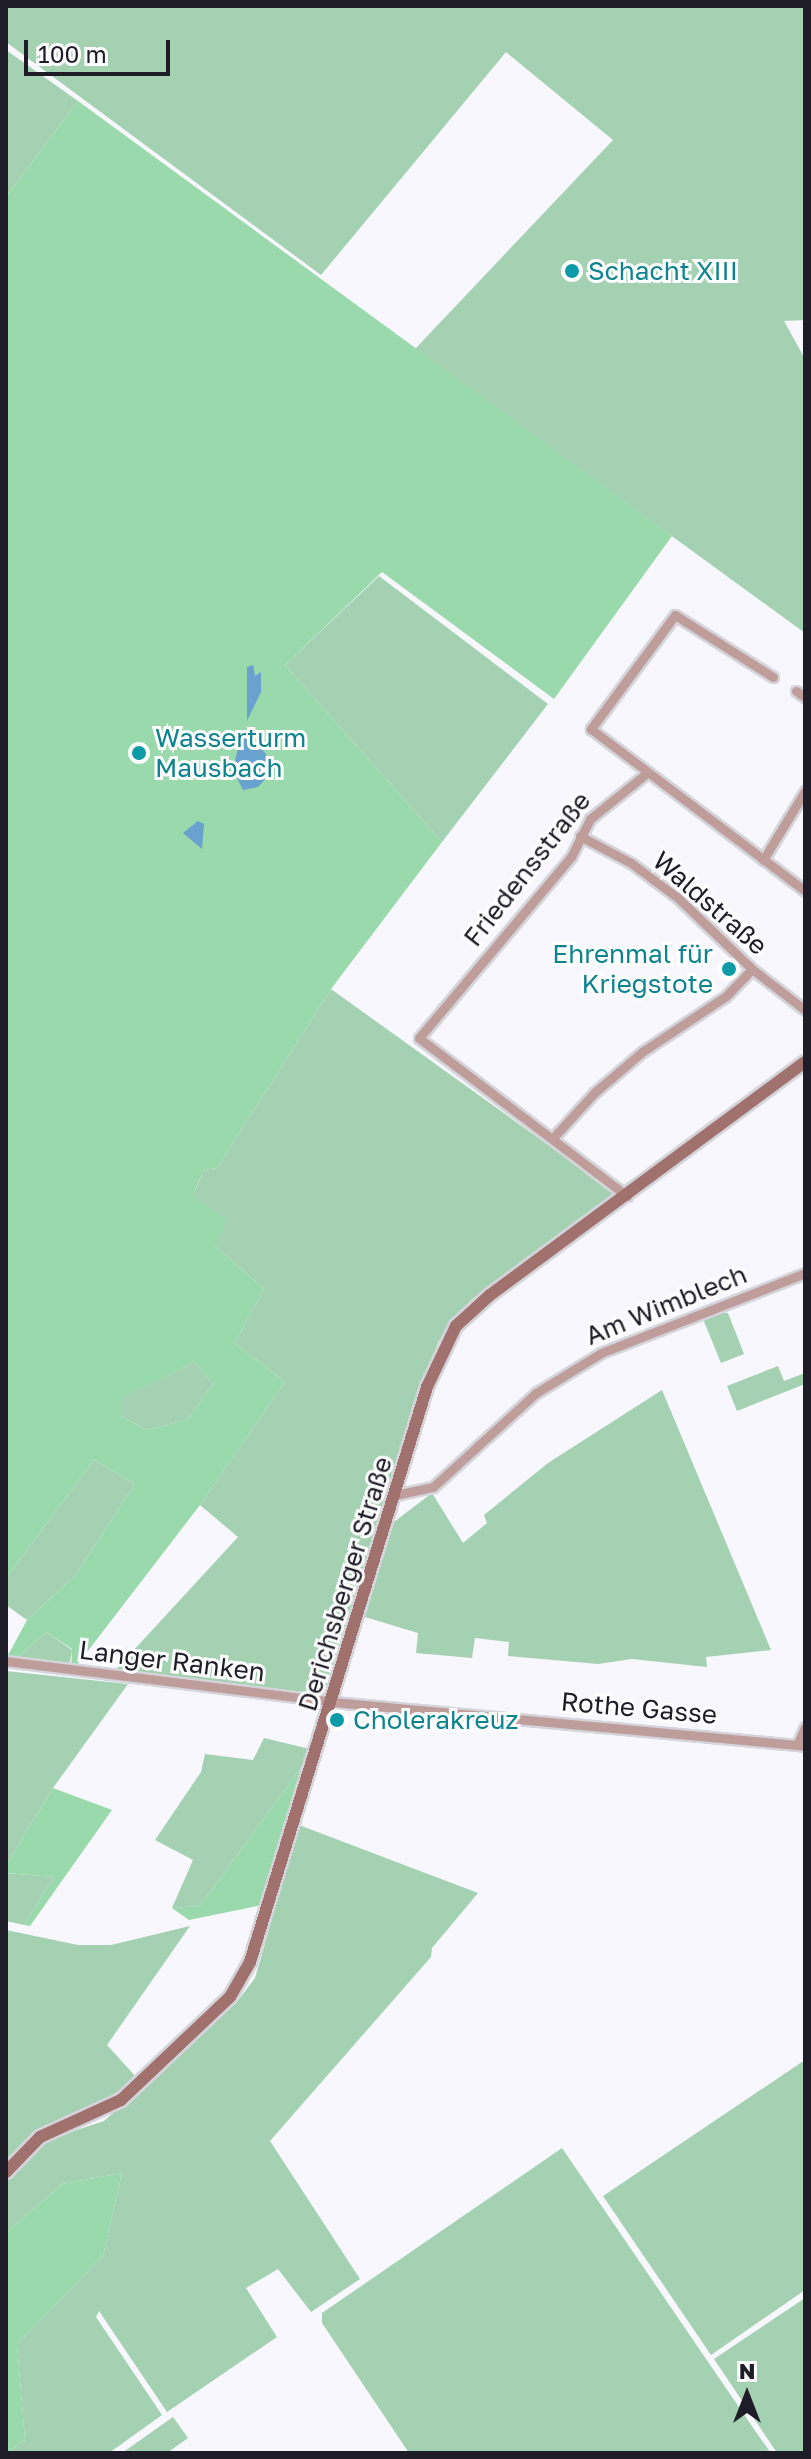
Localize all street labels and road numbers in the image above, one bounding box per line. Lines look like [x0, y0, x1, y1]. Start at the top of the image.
street label: Friedensstraße [457, 786, 597, 952]
street label: Waldstraße [646, 845, 774, 961]
street label: Am Wimblech [581, 1258, 751, 1352]
street label: Derichsberger Straße [291, 1453, 399, 1715]
street label: Langer Ranken [77, 1634, 267, 1688]
street label: Rothe Gasse [560, 1686, 718, 1730]

